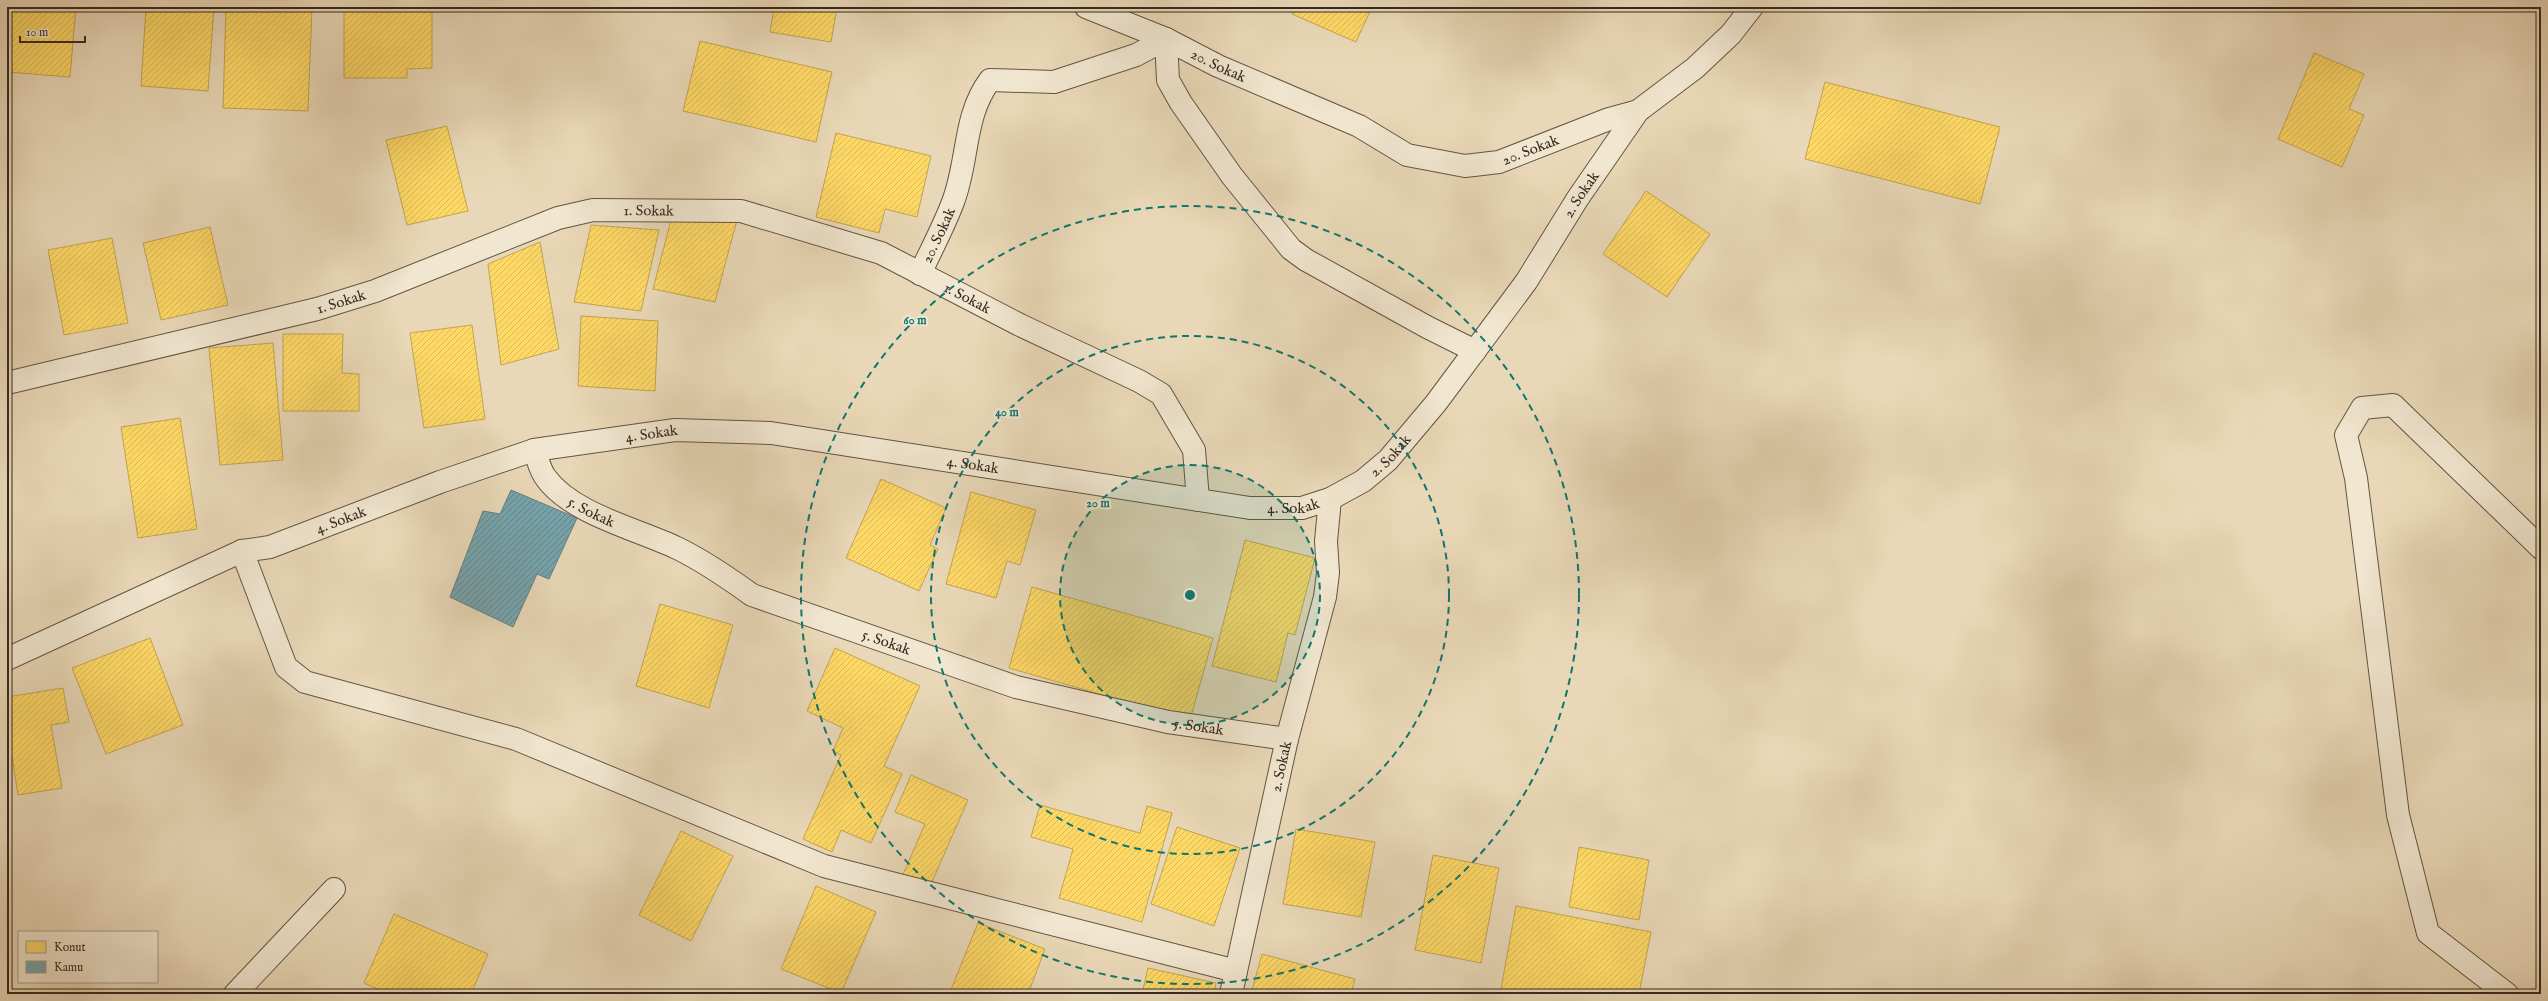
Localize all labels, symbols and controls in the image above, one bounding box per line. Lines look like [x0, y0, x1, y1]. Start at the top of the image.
scale bar [20, 18, 85, 44]
text: 10 m [26, 25, 48, 40]
street label: 20. Sokak [1188, 44, 1250, 87]
street label: 20. Sokak [1499, 130, 1562, 169]
street label: 2. Sokak [1559, 167, 1604, 221]
street label: 1. Sokak [623, 201, 675, 220]
street label: 20. Sokak [917, 204, 960, 266]
street label: 1. Sokak [941, 278, 995, 318]
street label: 1. Sokak [314, 285, 369, 318]
text: 60 m [904, 313, 927, 328]
text: 40 m [995, 405, 1020, 420]
street label: 4. Sokak [624, 420, 680, 446]
street label: 2. Sokak [1366, 430, 1416, 481]
street label: 4. Sokak [945, 451, 1001, 478]
street label: 5. Sokak [564, 492, 619, 532]
street label: 4. Sokak [1267, 493, 1323, 518]
text: 20 m [1086, 496, 1110, 511]
street label: 4. Sokak [313, 501, 370, 538]
centre of rings [1183, 588, 1197, 602]
street label: 5. Sokak [860, 625, 914, 659]
street label: 5. Sokak [1172, 713, 1226, 739]
street label: 2. Sokak [1266, 738, 1296, 794]
legend [18, 931, 158, 983]
text: Konut [54, 940, 86, 955]
text: Kamu [54, 960, 83, 975]

